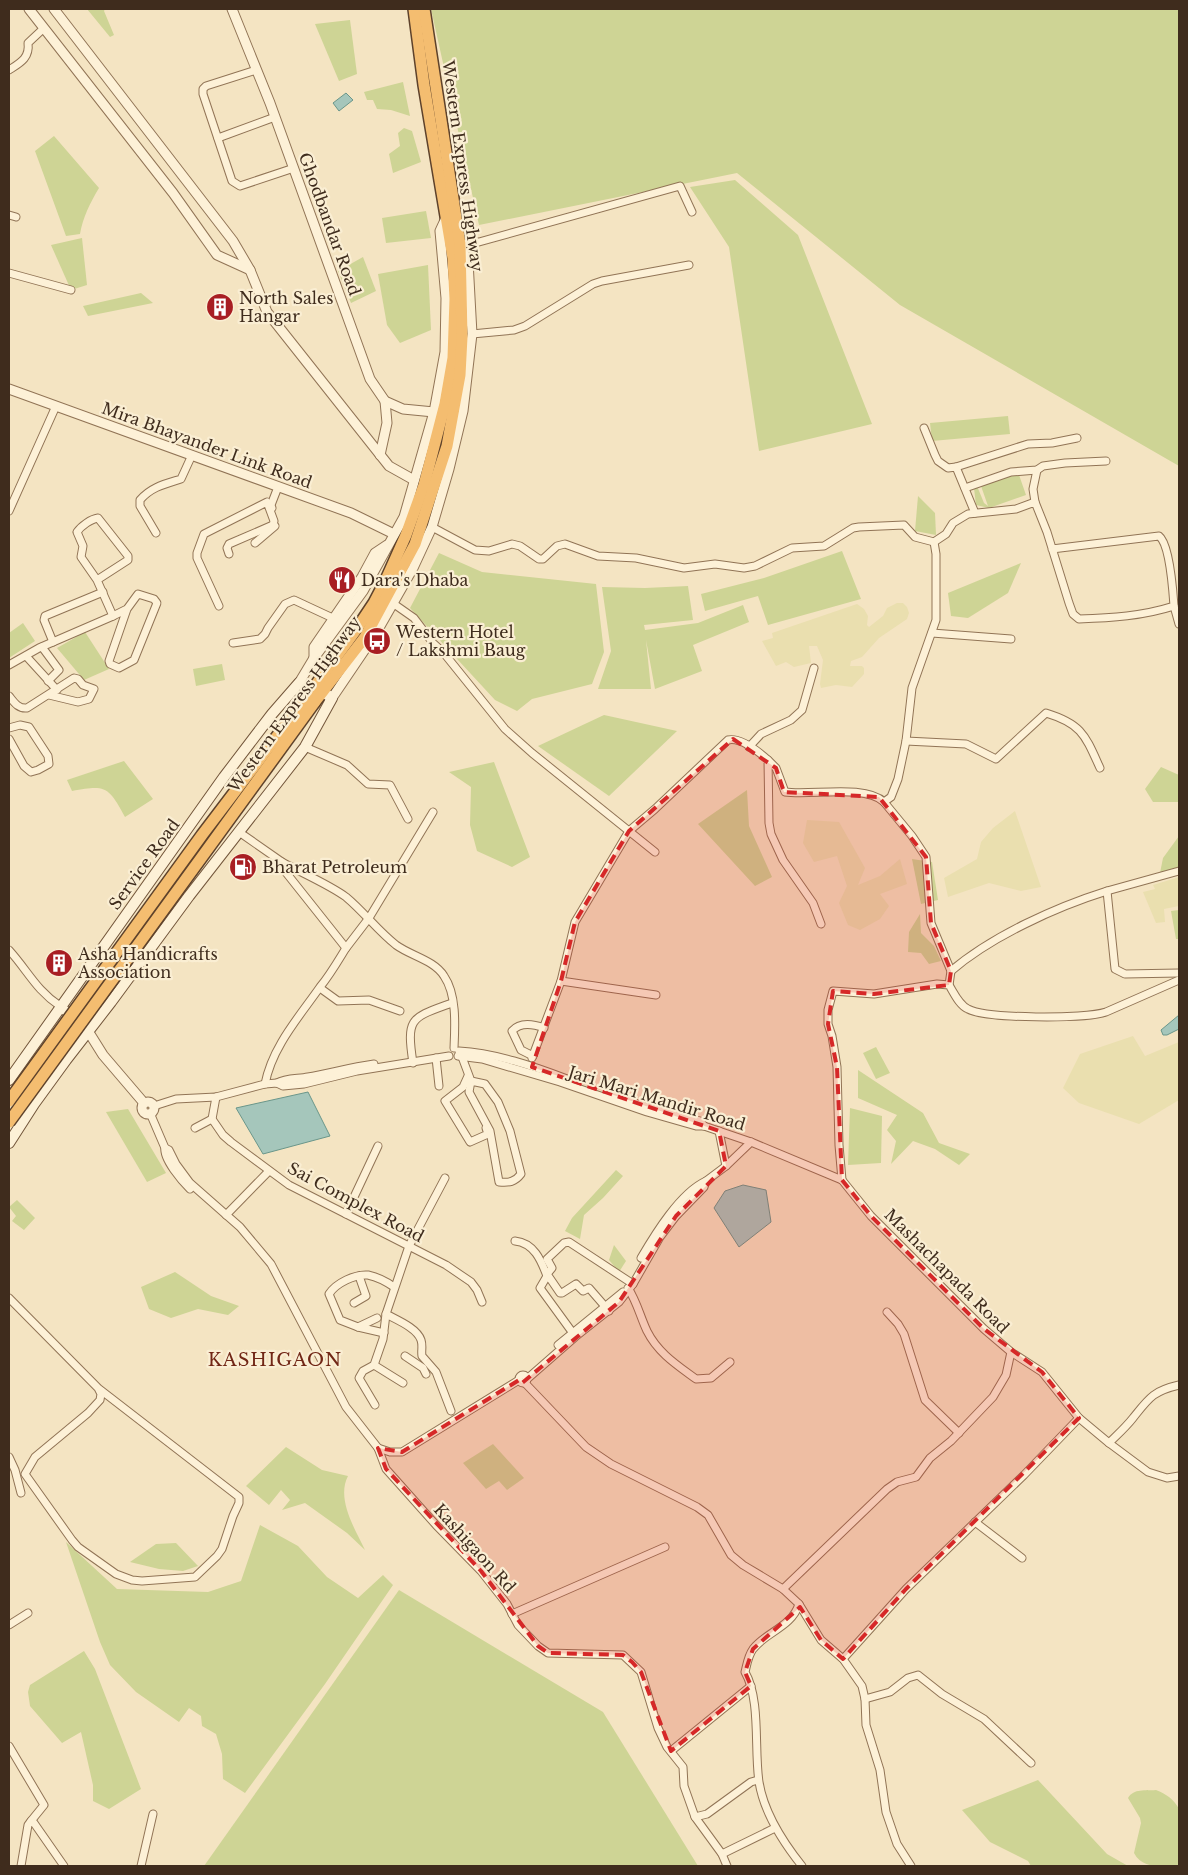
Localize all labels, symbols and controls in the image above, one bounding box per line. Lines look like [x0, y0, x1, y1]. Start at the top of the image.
street label: Western Express Highway [438, 58, 488, 274]
street label: Ghodbandar Road [295, 150, 365, 298]
place label: North Sales Hangar [239, 288, 334, 326]
building icon: North Sales Hangar [205, 292, 235, 322]
street label: Mira Bhayander Link Road [99, 398, 315, 492]
restaurant icon: Dara's Dhaba [327, 565, 357, 595]
place label: Dara's Dhaba [361, 570, 468, 590]
street label: Western Express Highway [223, 611, 365, 797]
place label: Western Hotel / Lakshmi Baug [395, 622, 526, 660]
bus stop icon: Western Hotel / Lakshmi Baug [362, 626, 392, 656]
street label: Service Road [104, 815, 184, 913]
fuel station icon: Bharat Petroleum [228, 852, 258, 882]
place label: Bharat Petroleum [262, 857, 407, 877]
place label: Asha Handicrafts Association [77, 944, 218, 982]
building icon: Asha Handicrafts Association [44, 948, 74, 978]
street label: Jari Mari Mandir Road [564, 1061, 748, 1135]
street label: Sai Complex Road [284, 1158, 428, 1246]
street label: Mashachapada Road [880, 1204, 1014, 1338]
district label: KASHIGAON [208, 1349, 342, 1371]
street label: Kashigaon Rd [430, 1499, 520, 1597]

